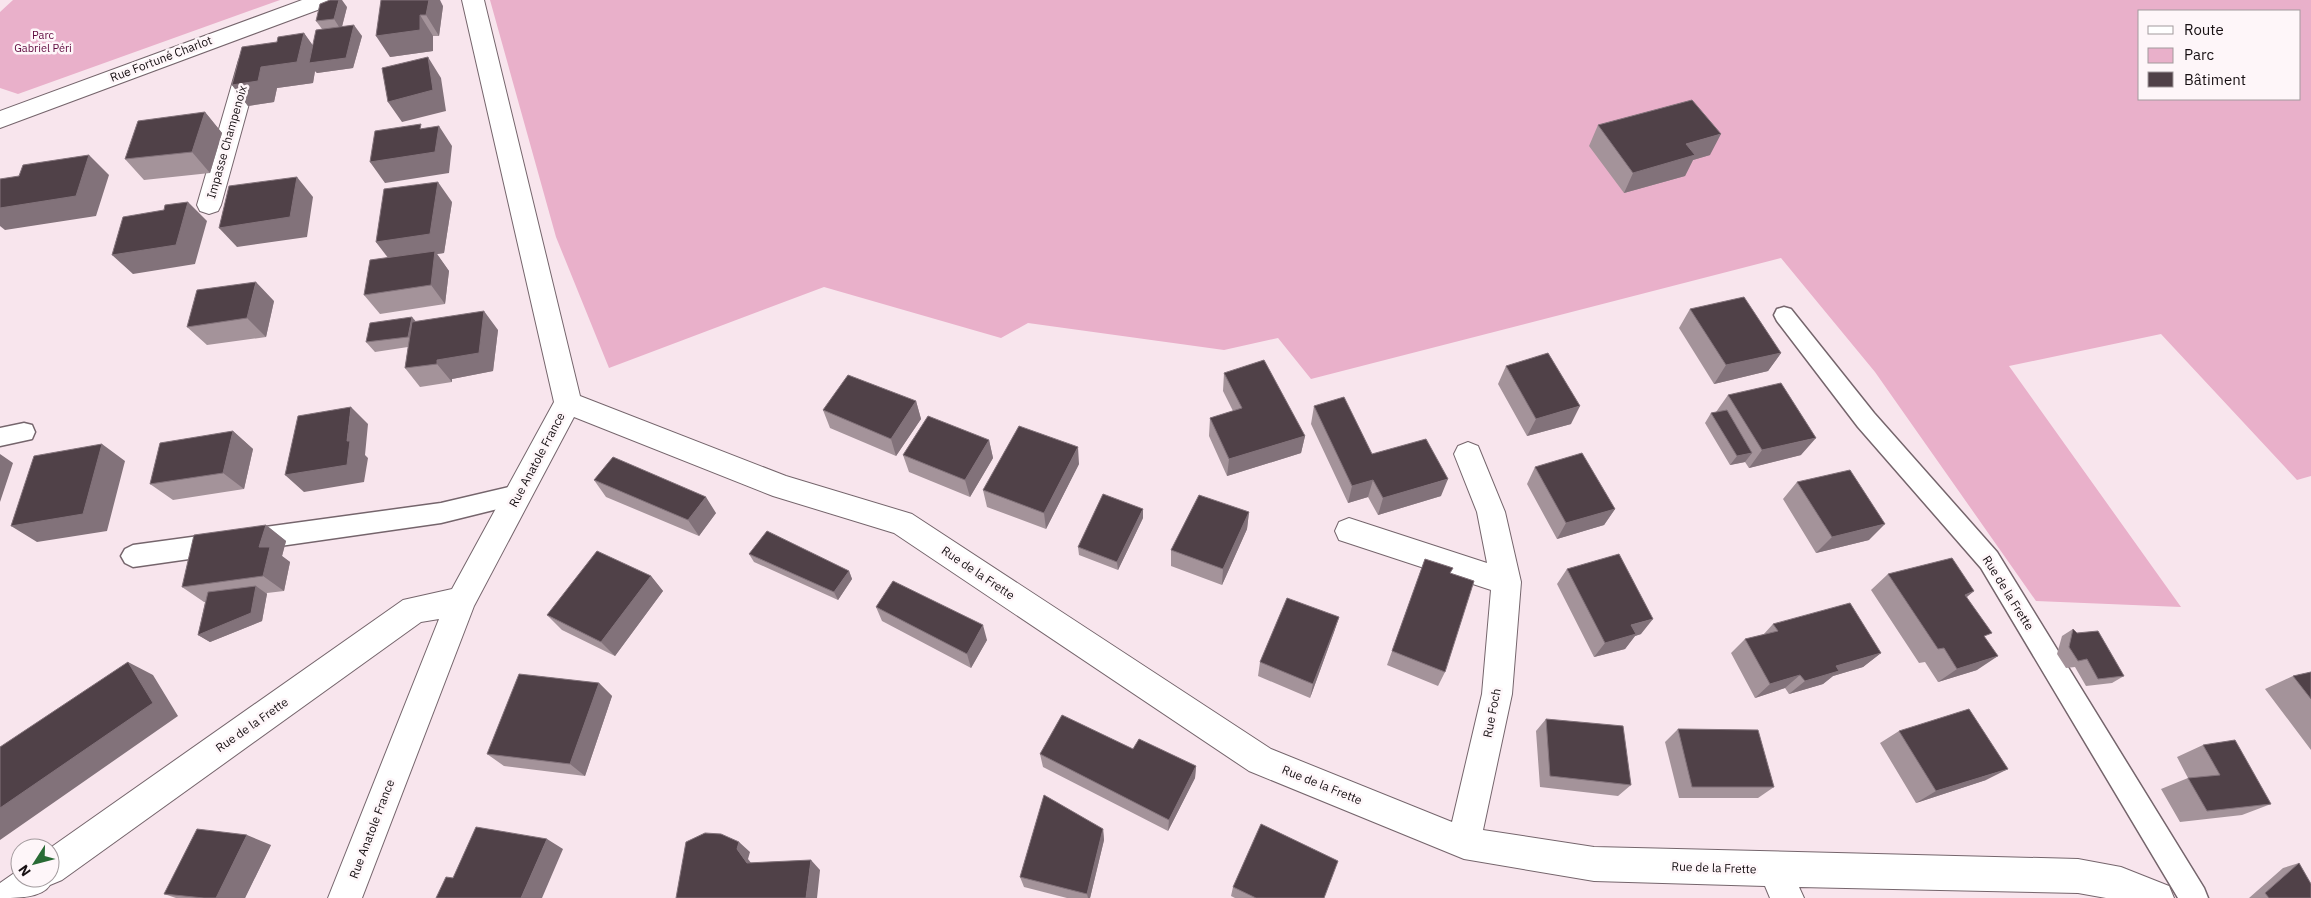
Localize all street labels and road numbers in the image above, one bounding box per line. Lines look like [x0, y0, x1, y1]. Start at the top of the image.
street label: Rue Fortuné Charlot [108, 32, 214, 85]
street label: Impasse Champenoix [203, 84, 250, 200]
street label: Rue Anatole France [505, 410, 568, 510]
street label: Rue de la Frette [939, 543, 1018, 603]
street label: Rue de la Frette [1980, 553, 2038, 633]
street label: Rue Foch [1479, 687, 1504, 739]
street label: Rue de la Frette [213, 694, 291, 755]
street label: Rue de la Frette [1280, 762, 1365, 808]
street label: Rue Anatole France [346, 777, 397, 881]
street label: Rue de la Frette [1671, 859, 1757, 876]

